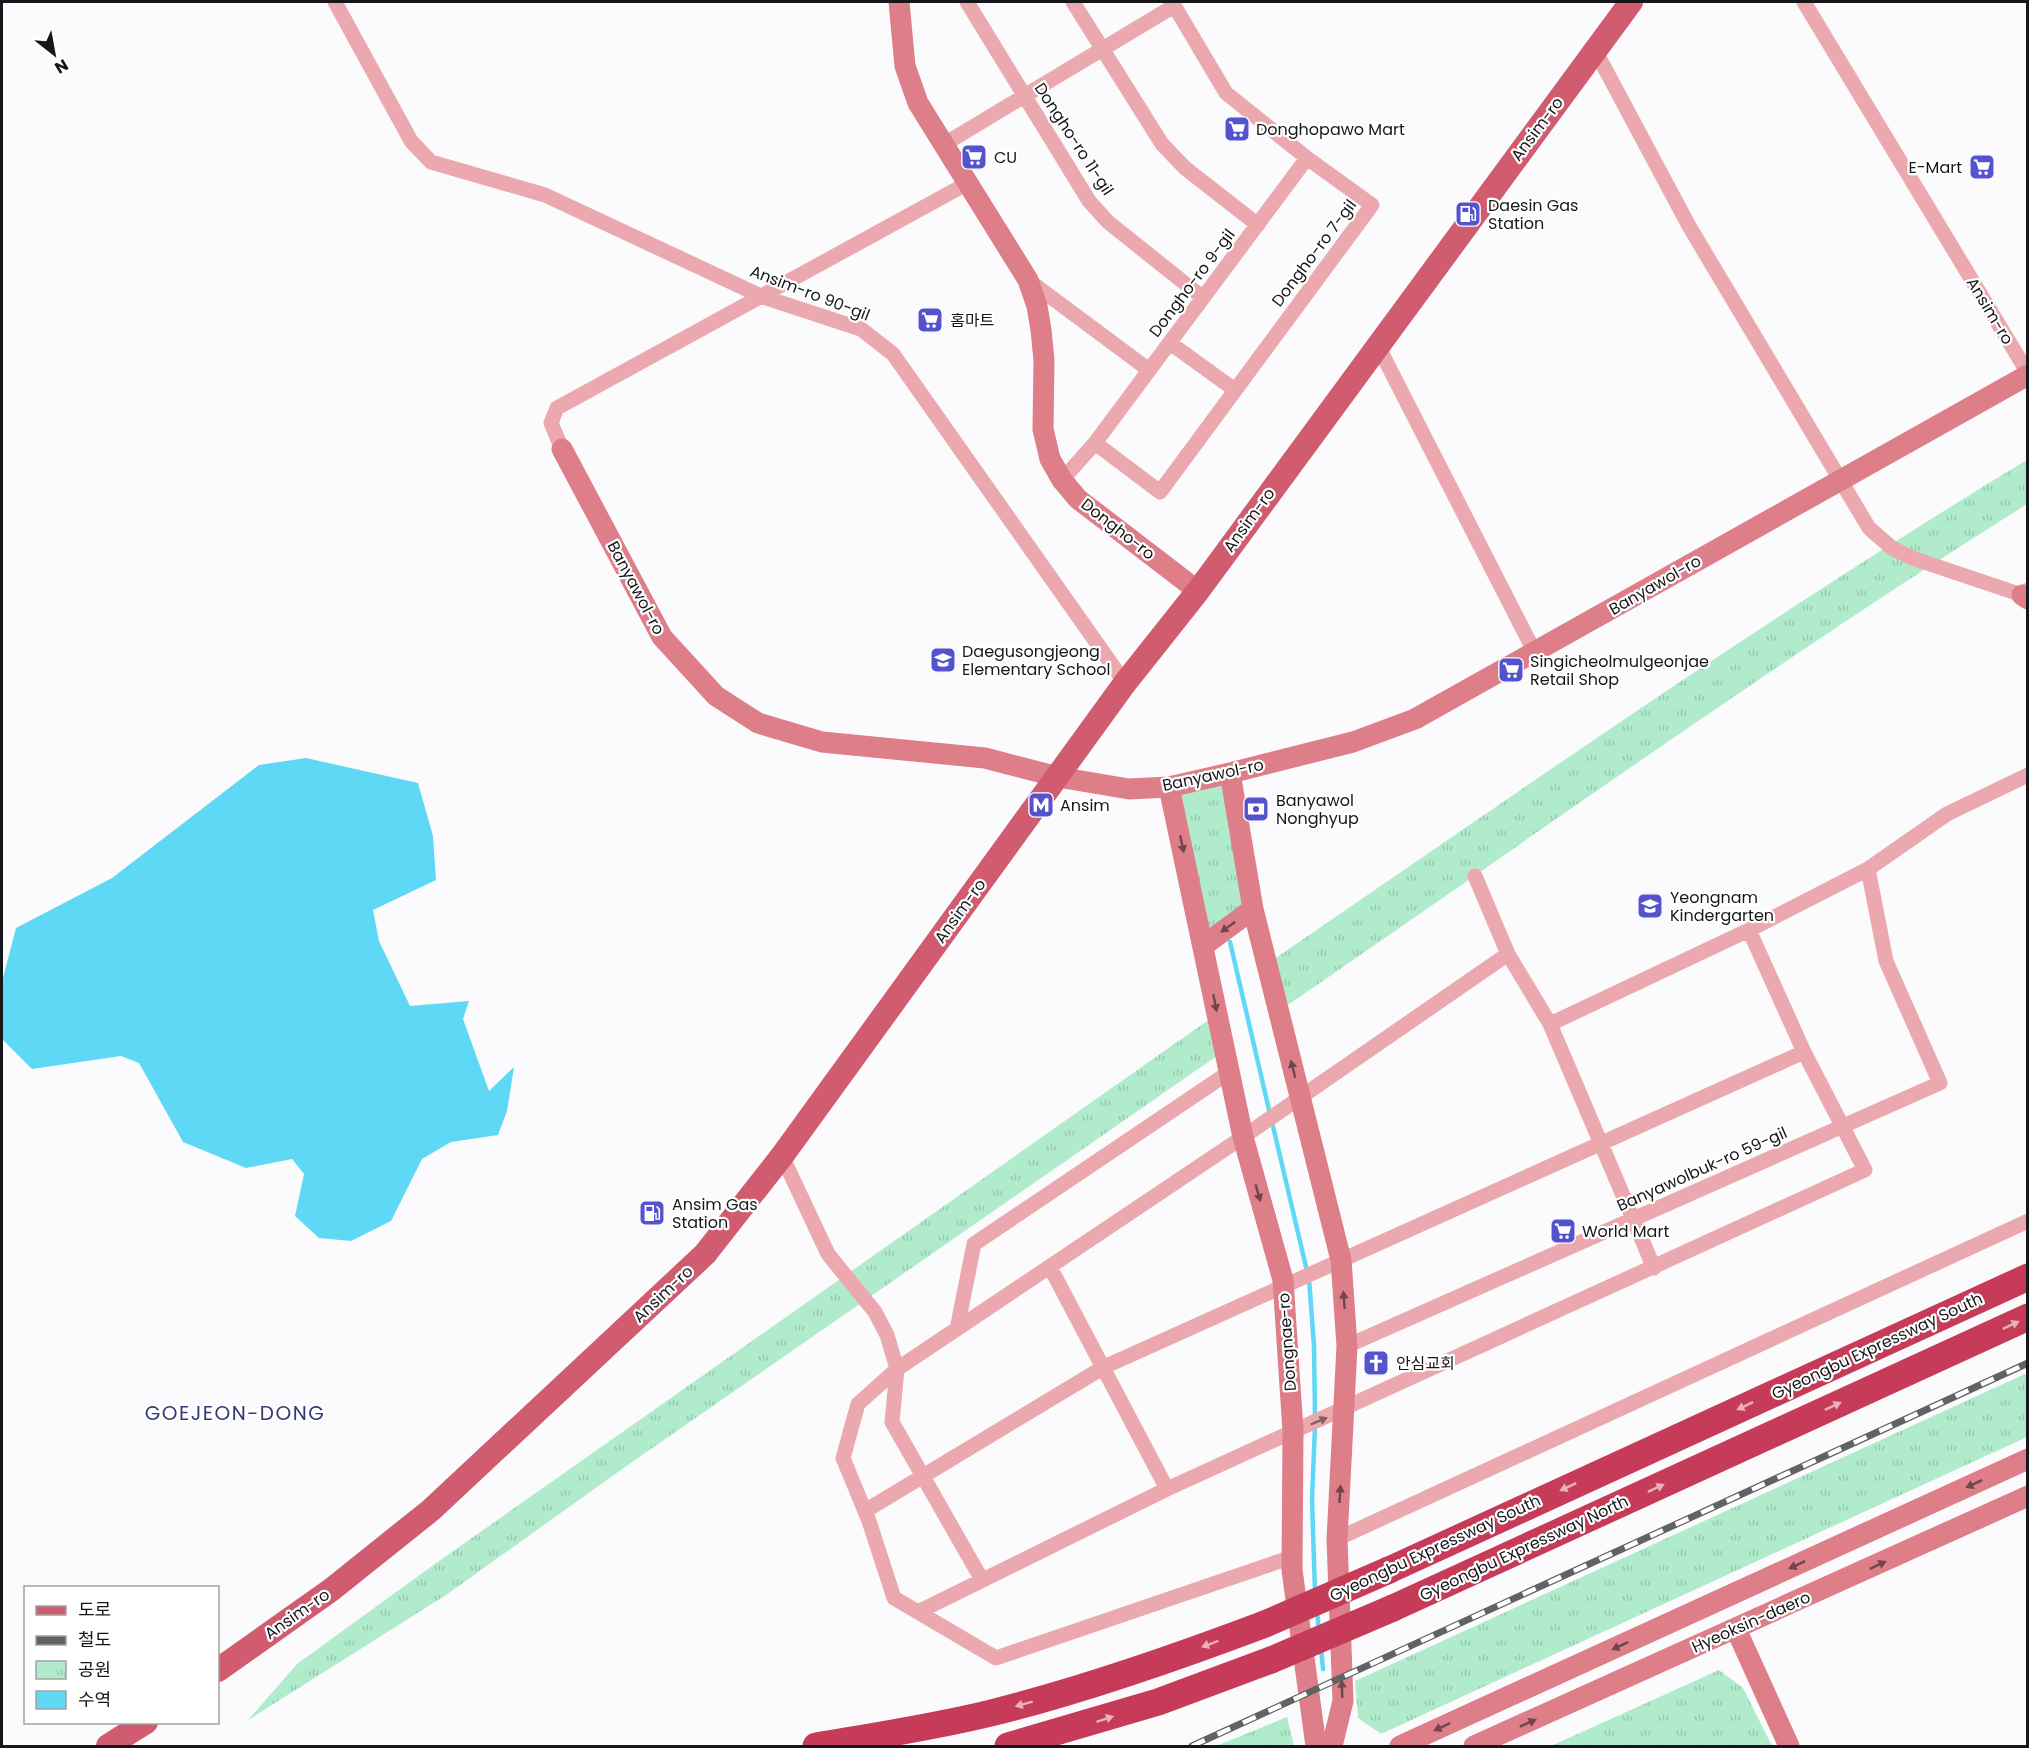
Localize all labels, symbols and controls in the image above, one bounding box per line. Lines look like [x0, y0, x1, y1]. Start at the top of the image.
north arrow [24, 24, 84, 84]
text: N [50, 53, 73, 79]
street label: Dongho-ro 11-gil [1029, 78, 1119, 200]
street label: Ansim-ro [1505, 92, 1569, 166]
supermarket icon: Donghopawo Mart [1222, 114, 1252, 144]
place label: Donghopawo Mart [1256, 118, 1405, 141]
supermarket icon: CU [959, 142, 989, 172]
place label: CU [994, 146, 1017, 169]
supermarket icon: E-Mart [1967, 152, 1997, 182]
place label: E-Mart [1909, 156, 1962, 179]
place label: Daesin Gas Station [1488, 194, 1578, 235]
street label: Dongho-ro 7-gil [1266, 195, 1362, 311]
fuel station icon: Daesin Gas Station [1453, 199, 1483, 229]
street label: Dongho-ro 9-gil [1144, 224, 1240, 342]
street label: Ansim-ro 90-gil [747, 260, 873, 326]
street label: Ansim-ro [1961, 273, 2019, 349]
supermarket icon: 홈마트 [915, 305, 945, 335]
place label: 홈마트 [950, 309, 994, 332]
street label: Ansim-ro [1218, 483, 1280, 557]
street label: Dongho-ro [1076, 493, 1160, 565]
street label: Banyawol-ro [602, 537, 670, 639]
street label: Banyawol-ro [1605, 549, 1705, 621]
place label: Daegusongjeong Elementary School [962, 640, 1110, 681]
school or university icon: Daegusongjeong Elementary School [928, 645, 958, 675]
place label: Singicheolmulgeonjae Retail Shop [1530, 650, 1709, 691]
supermarket icon: Singicheolmulgeonjae Retail Shop [1496, 655, 1526, 685]
street label: Banyawol-ro [1160, 753, 1266, 797]
place label: Banyawol Nonghyup [1276, 789, 1359, 830]
metro station icon: Ansim [1026, 790, 1056, 820]
place label: Ansim [1060, 794, 1110, 817]
bank icon: Banyawol Nonghyup [1241, 794, 1271, 824]
one-way arrow [1177, 835, 1187, 853]
street label: Ansim-ro [929, 874, 991, 948]
place label: Yeongnam Kindergarten [1670, 886, 1774, 927]
school or university icon: Yeongnam Kindergarten [1635, 891, 1665, 921]
one-way arrow [1221, 921, 1236, 933]
one-way arrow [1211, 994, 1220, 1013]
one-way arrow [1288, 1060, 1298, 1078]
street label: Banyawolbuk-ro 59-gil [1613, 1121, 1791, 1217]
one-way arrow [1254, 1184, 1263, 1202]
place label: Ansim Gas Station [672, 1193, 758, 1234]
fuel station icon: Ansim Gas Station [637, 1198, 667, 1228]
supermarket icon: World Mart [1548, 1216, 1578, 1246]
place label: World Mart [1582, 1220, 1669, 1243]
street label: Ansim-ro [628, 1260, 698, 1328]
street label: Gyeongbu Expressway South [1768, 1287, 1986, 1405]
one-way arrow [1339, 1290, 1349, 1309]
street label: Dongnae-ro [1272, 1292, 1302, 1392]
one-way arrow [2002, 1320, 2020, 1330]
church icon: 안심교회 [1361, 1348, 1391, 1378]
place label: 안심교회 [1396, 1352, 1455, 1375]
district label: GOEJEON-DONG [145, 1399, 325, 1427]
one-way arrow [1736, 1401, 1754, 1411]
one-way arrow [1825, 1402, 1842, 1411]
one-way arrow [1310, 1416, 1328, 1425]
one-way arrow [1966, 1479, 1983, 1488]
one-way arrow [1560, 1483, 1577, 1492]
one-way arrow [1648, 1483, 1665, 1492]
one-way arrow [1335, 1485, 1344, 1504]
street label: Gyeongbu Expressway South [1326, 1489, 1544, 1607]
street label: Gyeongbu Expressway North [1416, 1489, 1632, 1607]
one-way arrow [1788, 1560, 1805, 1569]
one-way arrow [1869, 1560, 1886, 1569]
street label: Ansim-ro [260, 1583, 334, 1645]
legend [24, 1586, 219, 1724]
street label: Hyeoksin-daero [1688, 1586, 1814, 1658]
text: 도로 [78, 1597, 111, 1622]
text: 철도 [78, 1627, 111, 1652]
one-way arrow [1201, 1640, 1219, 1650]
one-way arrow [1610, 1641, 1628, 1651]
text: 공원 [78, 1657, 111, 1682]
one-way arrow [1338, 1680, 1347, 1699]
text: 수역 [78, 1687, 111, 1712]
one-way arrow [1015, 1700, 1033, 1709]
one-way arrow [1096, 1714, 1114, 1723]
one-way arrow [1519, 1718, 1536, 1727]
one-way arrow [1433, 1722, 1451, 1732]

